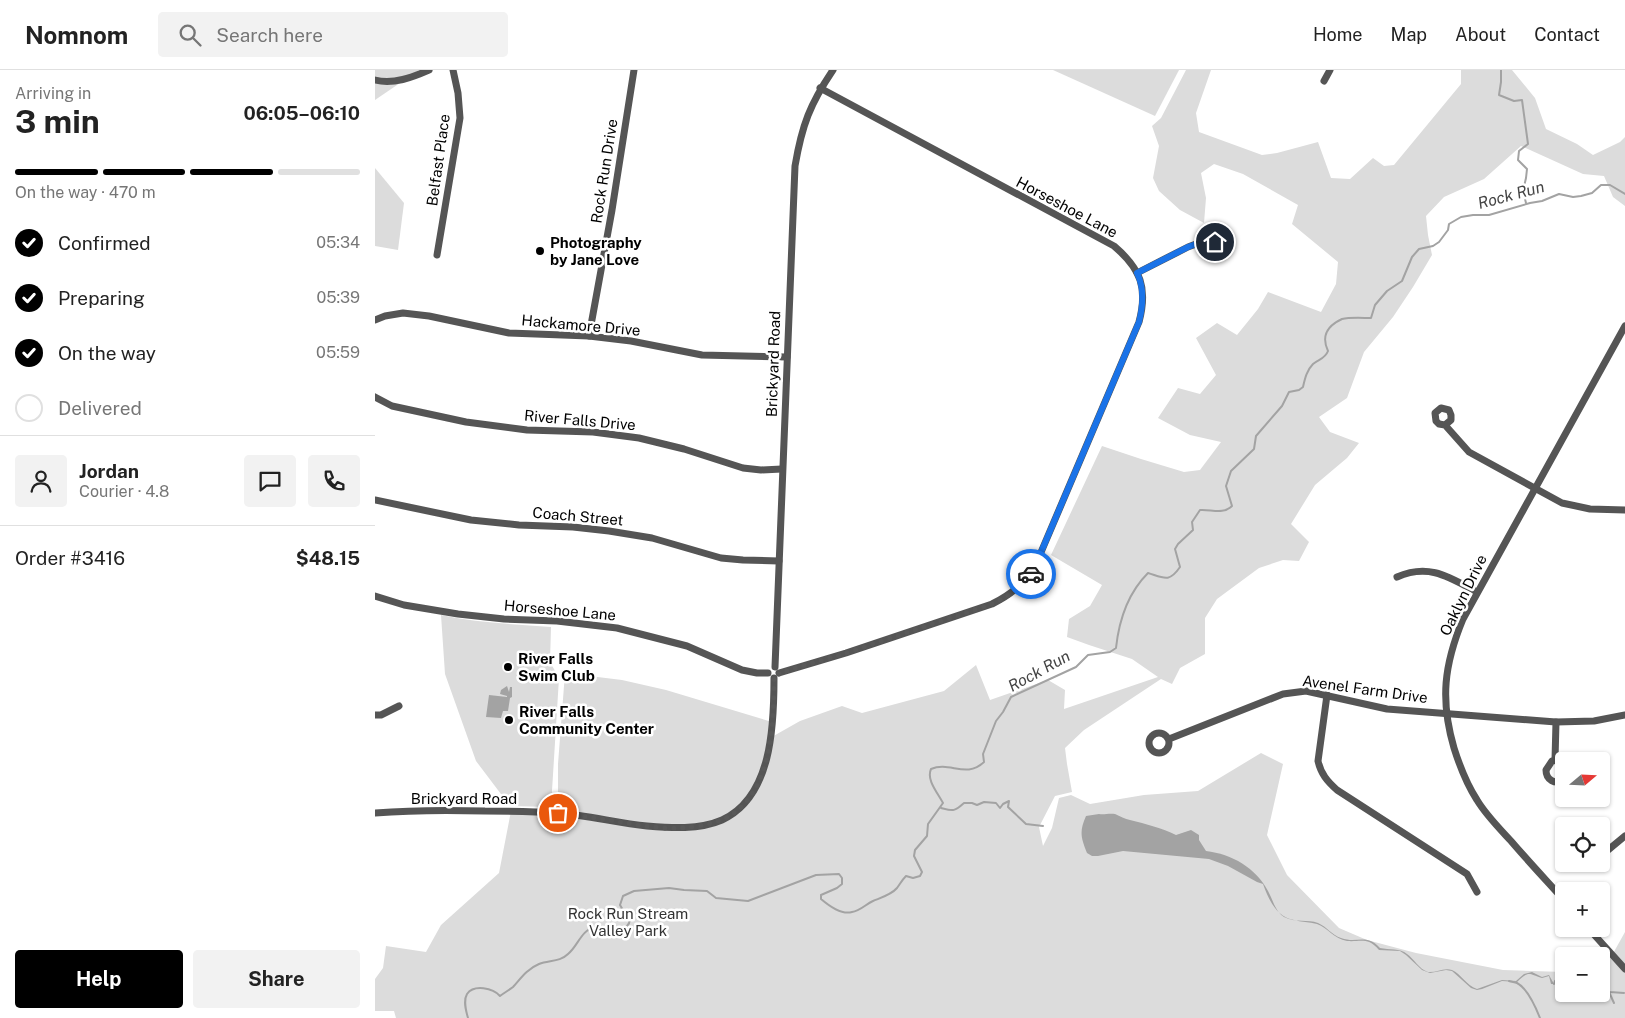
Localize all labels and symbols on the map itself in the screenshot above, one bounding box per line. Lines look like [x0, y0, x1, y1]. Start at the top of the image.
street label: Belfast Place [423, 113, 453, 207]
street label: Rock Run Drive [587, 118, 621, 224]
street label: Horseshoe Lane [1013, 173, 1121, 241]
water label: Rock Run [1476, 177, 1546, 213]
pin [1194, 221, 1236, 263]
place label: Photography by Jane Love [550, 234, 642, 268]
marker: Photography by Jane Love [534, 245, 546, 257]
street label: Hackamore Drive [521, 311, 641, 339]
street label: Brickyard Road [763, 311, 783, 417]
street label: River Falls Drive [523, 407, 637, 433]
street label: Coach Street [532, 504, 624, 528]
courier [1006, 549, 1056, 599]
street label: Oaklyn Drive [1436, 552, 1490, 638]
street label: Horseshoe Lane [503, 597, 617, 623]
water label: Rock Run [1005, 646, 1073, 696]
place label: River Falls Swim Club [518, 650, 595, 684]
marker: River Falls Swim Club [502, 661, 514, 673]
street label: Avenel Farm Drive [1301, 672, 1429, 706]
place label: River Falls Community Center [519, 703, 654, 737]
marker: River Falls Community Center [503, 714, 515, 726]
north arrow [1555, 752, 1610, 808]
street label: Brickyard Road [411, 790, 517, 807]
pin [537, 792, 579, 834]
park label: Rock Run Stream Valley Park [568, 905, 688, 939]

